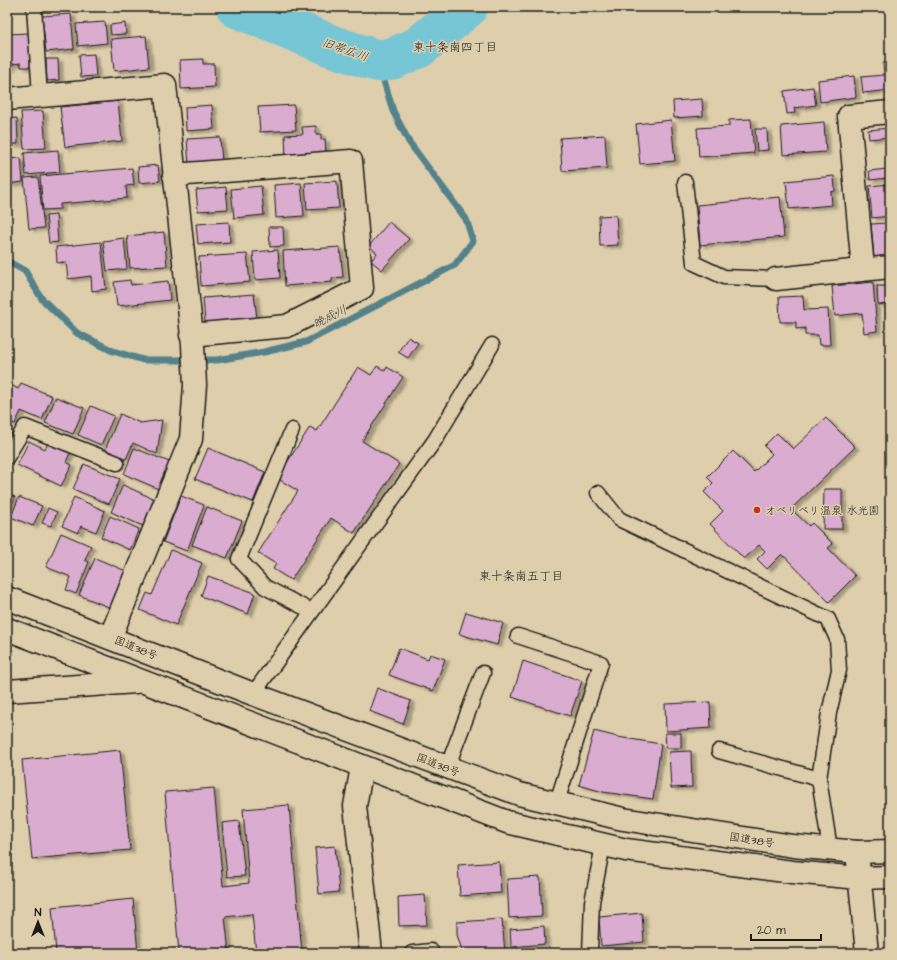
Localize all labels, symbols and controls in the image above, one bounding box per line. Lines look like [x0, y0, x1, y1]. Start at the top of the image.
water label: 旧帯広川 [320, 34, 370, 66]
district label: 東十条南四丁目 [413, 39, 497, 56]
water label: 晩成川 [310, 301, 350, 333]
place label: オベリベリ温泉 水光園 [765, 503, 879, 518]
marker: オベリベリ温泉 水光園 [752, 505, 762, 515]
district label: 東十条南五丁目 [479, 568, 563, 585]
street label: 国道38号 [112, 632, 160, 664]
street label: 国道38号 [414, 750, 462, 780]
street label: 国道38号 [728, 829, 776, 851]
north arrow [18, 902, 58, 942]
text: N [35, 905, 42, 920]
scale bar [751, 916, 821, 942]
text: 20 m [757, 922, 786, 939]

